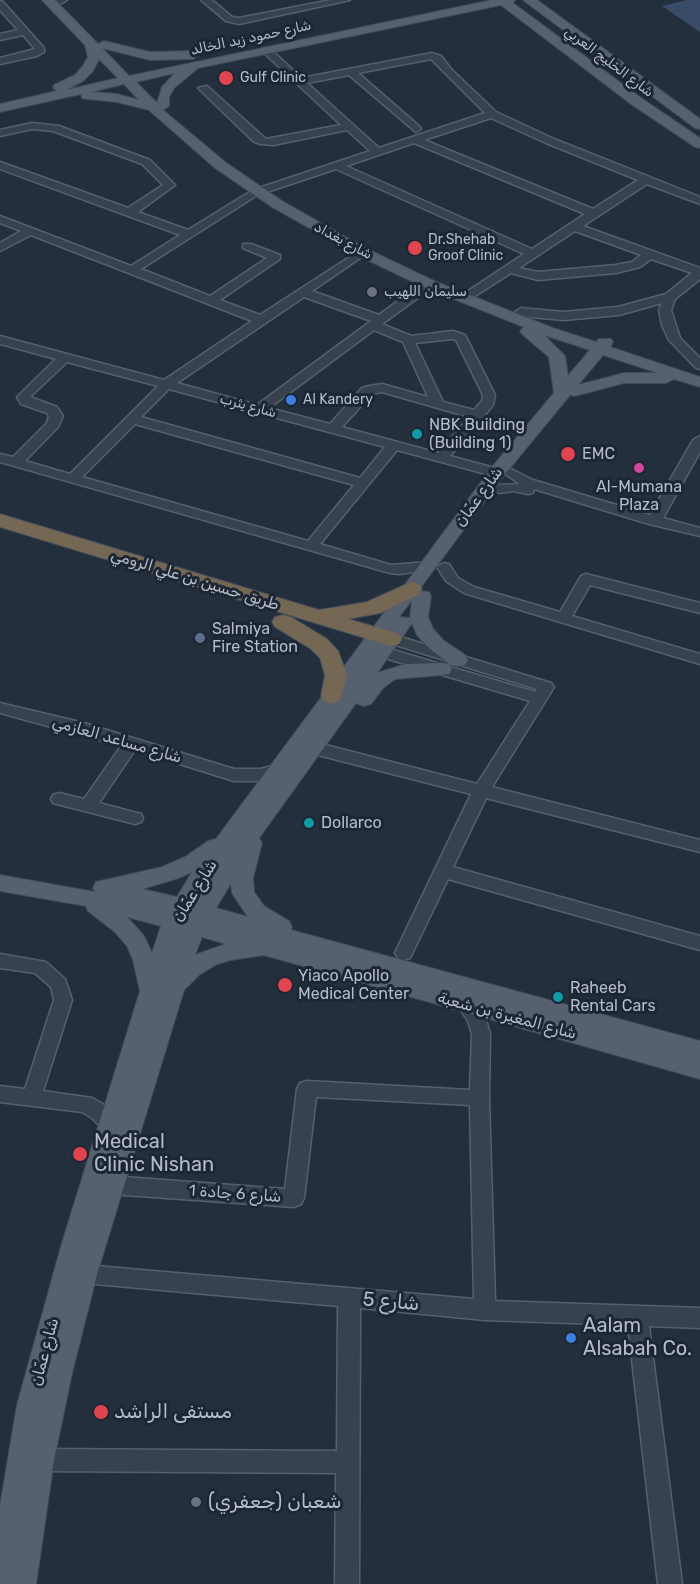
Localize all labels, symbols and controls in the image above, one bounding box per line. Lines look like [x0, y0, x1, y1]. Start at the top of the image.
street label: شارع حمود زيد الخالد [189, 17, 313, 59]
street label: شارع الخليج العربي [561, 23, 657, 101]
marker: Gulf Clinic [217, 69, 235, 87]
place label: Gulf Clinic [240, 70, 306, 86]
street label: شارع بغداد [311, 219, 375, 263]
place label: Dr.Shehab Groof Clinic [428, 232, 503, 264]
marker: Dr.Shehab Groof Clinic [406, 239, 424, 257]
place label: سليمان اللهيب [384, 284, 467, 300]
marker: سليمان اللهيب [365, 285, 379, 299]
street label: شارع يثرب [218, 390, 278, 422]
place label: Al Kandery [303, 392, 373, 408]
marker: Al Kandery [284, 393, 298, 407]
place label: NBK Building (Building 1) [429, 415, 525, 453]
marker: NBK Building (Building 1) [410, 427, 424, 441]
place label: EMC [582, 444, 615, 464]
marker: EMC [559, 445, 577, 463]
marker: Al-Mumana Plaza [632, 461, 646, 475]
street label: شارع عمّان [451, 463, 507, 531]
place label: Al-Mumana Plaza [596, 477, 682, 515]
street label: طريق حسين بن علي الرومي [109, 545, 281, 615]
place label: Salmiya Fire Station [212, 619, 298, 657]
marker: Salmiya Fire Station [193, 631, 207, 645]
street label: شارع مساعد العازمي [50, 712, 184, 768]
place label: Dollarco [321, 813, 382, 833]
marker: Dollarco [302, 816, 316, 830]
street label: شارع عمّان [168, 857, 222, 925]
place label: Yiaco Apollo Medical Center [298, 966, 409, 1004]
marker: Yiaco Apollo Medical Center [276, 976, 294, 994]
place label: Raheeb Rental Cars [570, 978, 656, 1016]
street label: شارع المغيرة بن شعبة [435, 988, 579, 1044]
marker: Raheeb Rental Cars [551, 990, 565, 1004]
place label: Medical Clinic Nishan [94, 1130, 214, 1177]
marker: Medical Clinic Nishan [71, 1145, 89, 1163]
street label: شارع 6 جادة 1 [188, 1181, 282, 1207]
street label: شارع 5 [362, 1288, 420, 1316]
place label: Aalam Alsabah Co. [583, 1314, 692, 1361]
street label: شارع عمّان [27, 1316, 63, 1388]
marker: Aalam Alsabah Co. [564, 1331, 578, 1345]
place label: مستفى الراشد [114, 1400, 232, 1424]
marker: مستفى الراشد [92, 1403, 110, 1421]
place label: شعبان (جعفري) [208, 1490, 341, 1514]
marker: شعبان (جعفري) [189, 1495, 203, 1509]

